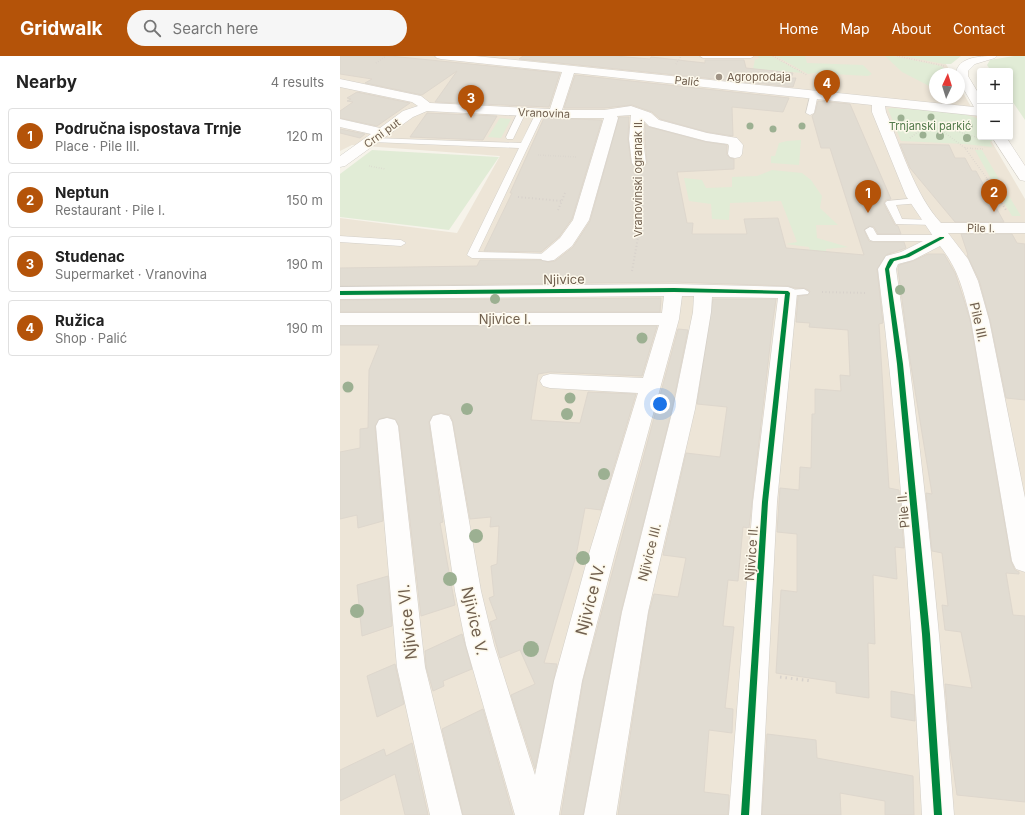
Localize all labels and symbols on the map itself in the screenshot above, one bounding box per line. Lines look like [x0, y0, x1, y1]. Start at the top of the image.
north arrow [929, 68, 965, 104]
place label: Agroprodaja [727, 70, 791, 84]
pin: 4 [814, 70, 840, 103]
marker: Agroprodaja [714, 72, 724, 82]
street label: Palić [674, 73, 700, 89]
pin: 3 [458, 85, 484, 118]
street label: Vranovina [518, 105, 570, 121]
street label: Crni put [361, 115, 403, 151]
street label: Vranovinski ogranak II. [631, 119, 645, 237]
park label: Trnjanski parkić [889, 119, 971, 133]
pin: 2 [981, 179, 1007, 212]
pin: 1 [855, 180, 881, 213]
street label: Pile I. [967, 221, 995, 235]
street label: Njivice [543, 271, 585, 287]
street label: Pile III. [967, 301, 991, 343]
street label: Njivice I. [479, 311, 531, 327]
your location [650, 394, 670, 414]
street label: Pile II. [893, 491, 913, 529]
street label: Njivice III. [634, 521, 664, 583]
street label: Njivice II. [741, 525, 761, 581]
street label: Njivice IV. [571, 561, 609, 637]
street label: Njivice VI. [393, 583, 421, 661]
street label: Njivice V. [457, 585, 493, 657]

